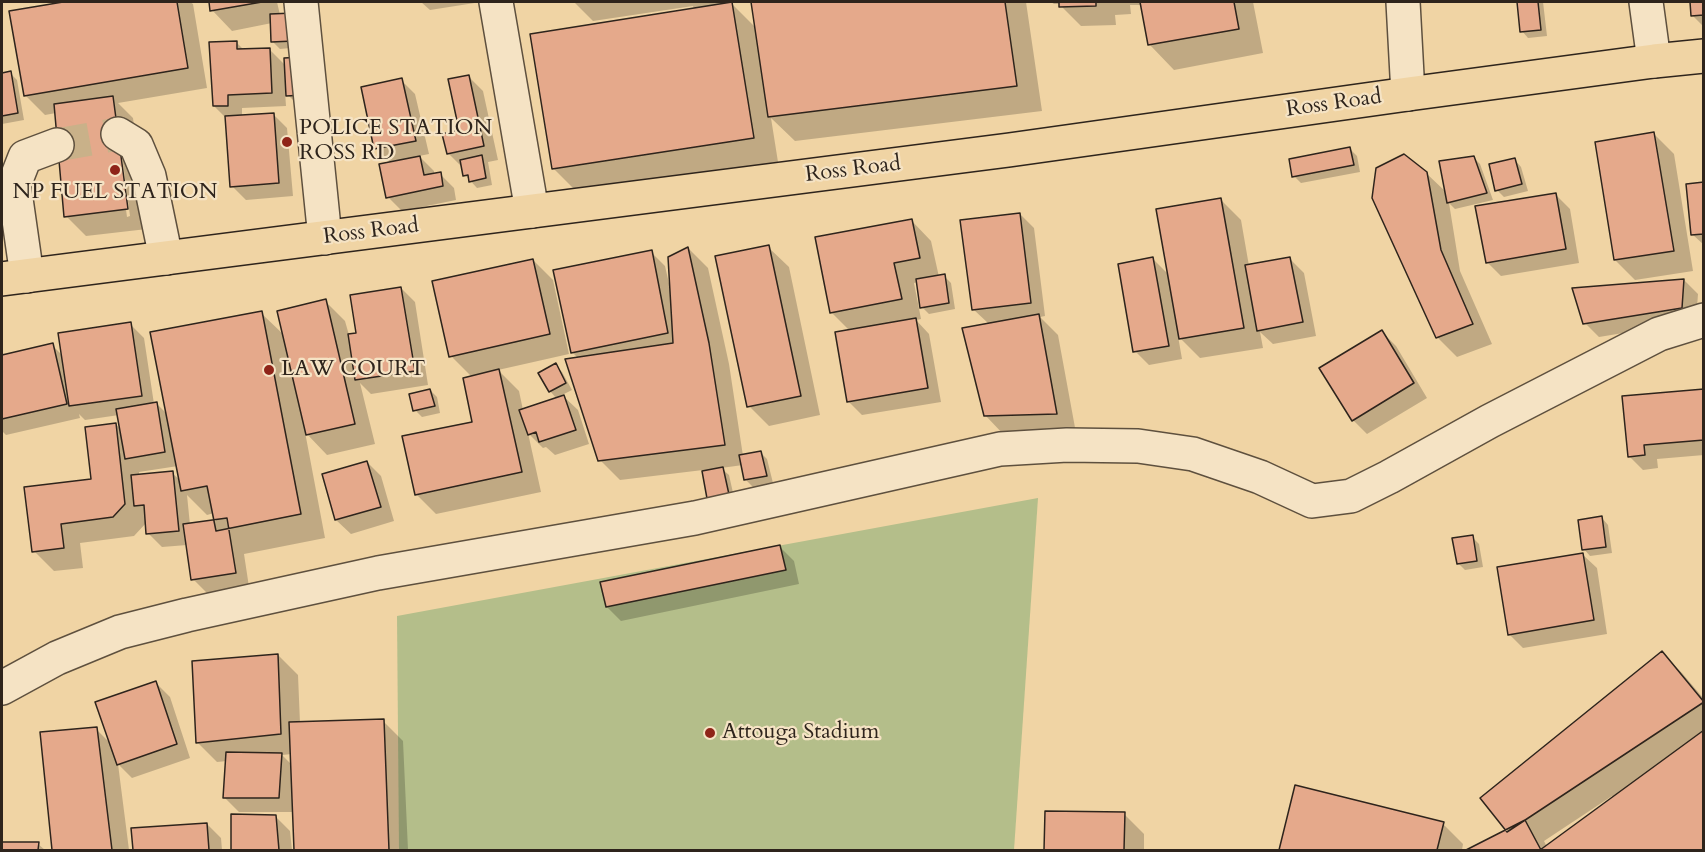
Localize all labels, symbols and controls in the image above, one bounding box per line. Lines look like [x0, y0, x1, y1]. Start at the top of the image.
street label: Ross Road [1285, 84, 1383, 124]
place label: POLICE STATION ROSS RD [299, 116, 492, 168]
marker: POLICE STATION ROSS RD [280, 135, 294, 149]
street label: Ross Road [804, 151, 902, 189]
marker: NP FUEL STATION [108, 163, 122, 177]
place label: NP FUEL STATION [12, 180, 218, 206]
street label: Ross Road [322, 213, 420, 251]
place label: LAW COURT [281, 357, 425, 383]
marker: LAW COURT [262, 363, 276, 377]
place label: Attouga Stadium [722, 720, 879, 746]
marker: Attouga Stadium [703, 726, 717, 740]

